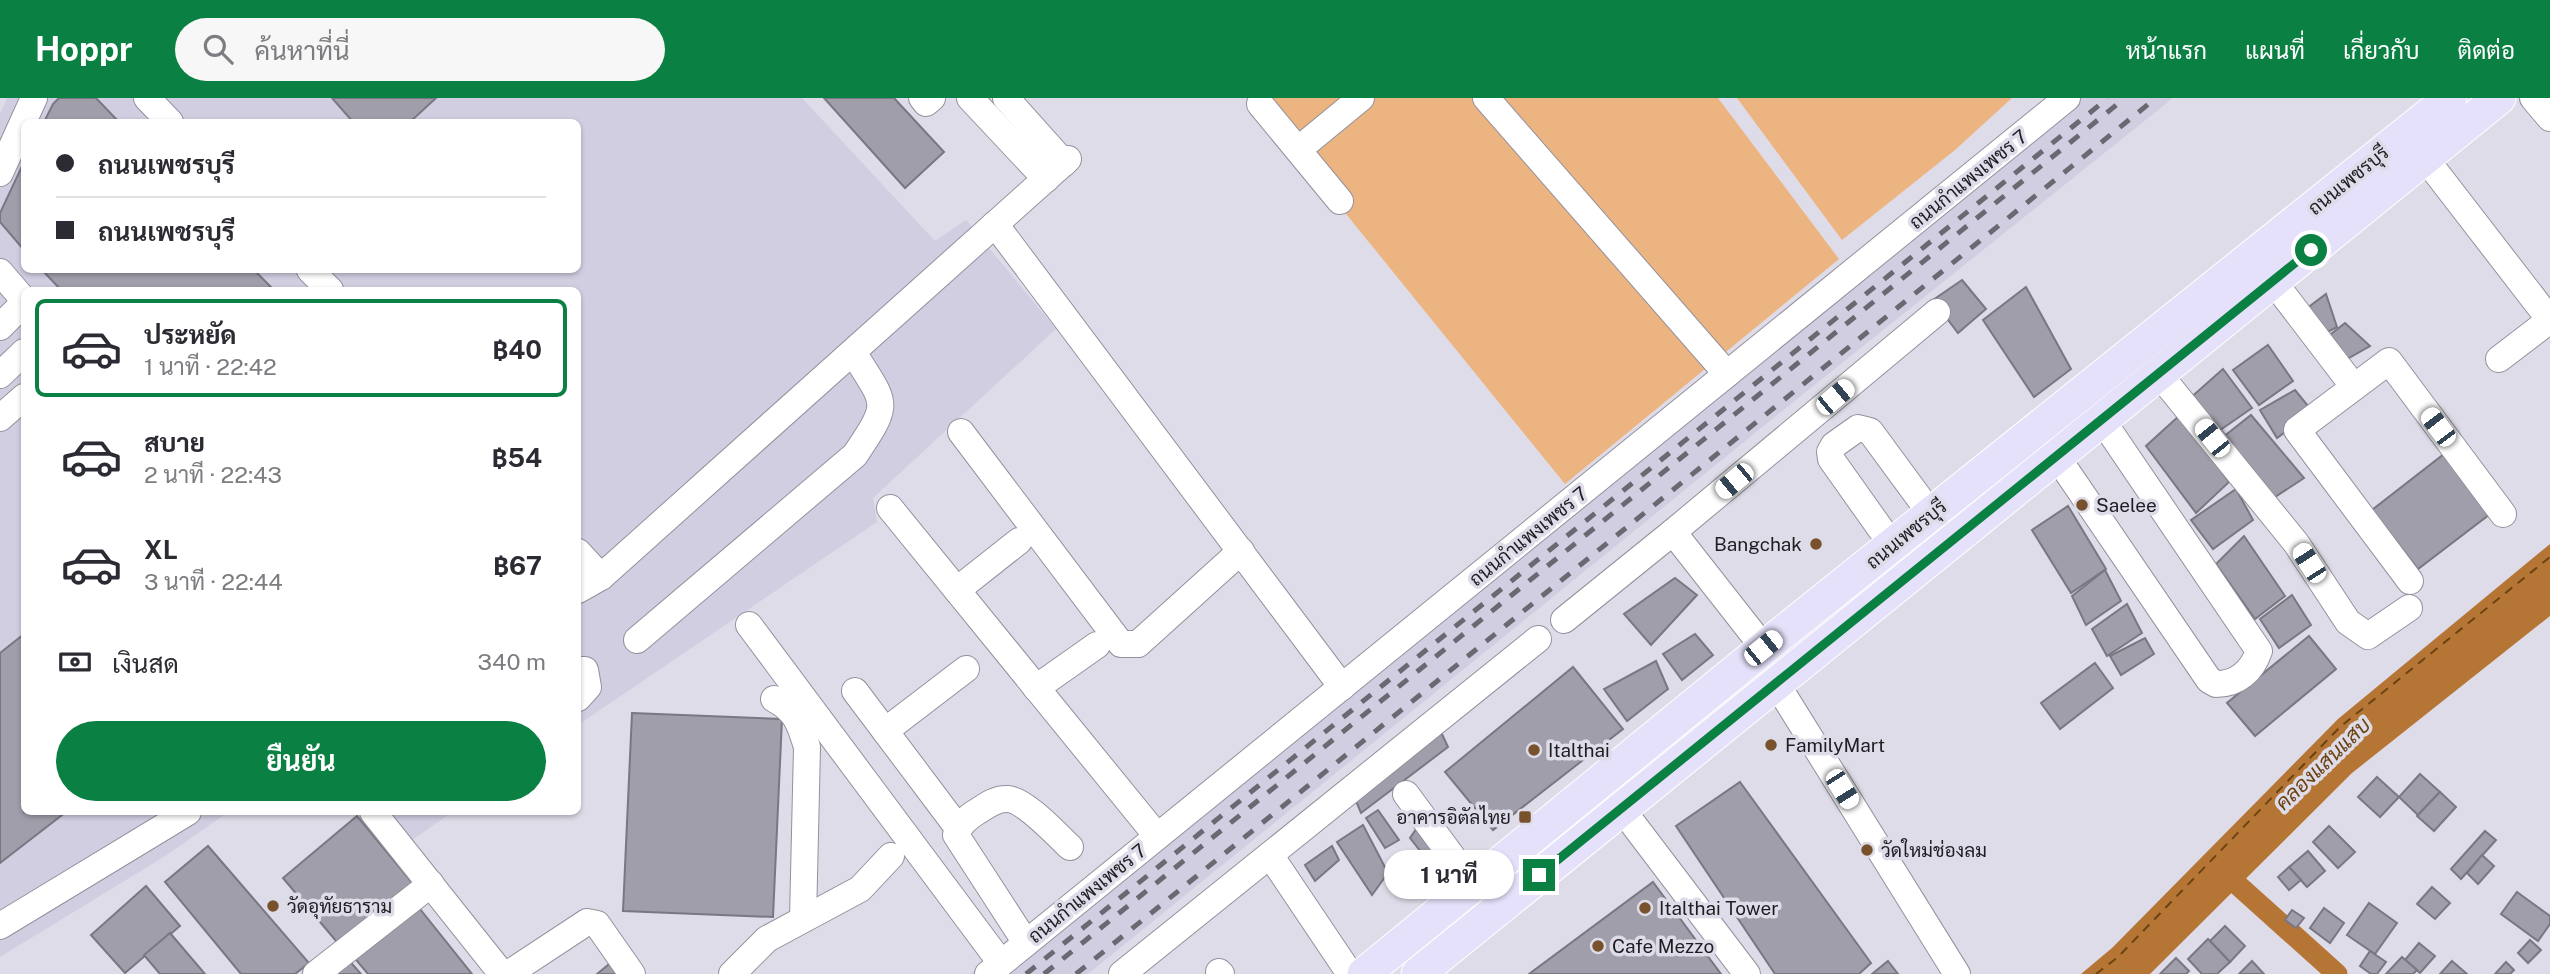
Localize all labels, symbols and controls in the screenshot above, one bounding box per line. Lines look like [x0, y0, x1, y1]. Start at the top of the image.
search box [175, 18, 665, 81]
text: Hoppr [35, 30, 133, 68]
icon: search [199, 30, 237, 68]
text: ค้นหาที่นี่ [255, 35, 350, 66]
text: หน้าแรก [2126, 36, 2207, 64]
text: แผนที่ [2245, 36, 2305, 64]
text: เกี่ยวกับ [2343, 36, 2420, 64]
text: ติดต่อ [2458, 36, 2515, 64]
street label: ถนนกำแพงเพชร 7 [1905, 125, 2031, 233]
street label: ถนนเพชรบุรี [2303, 140, 2394, 221]
text: ถนนเพชรบุรี [98, 149, 235, 180]
text: ถนนเพชรบุรี [98, 216, 235, 247]
route start [2295, 234, 2327, 266]
icon: car [60, 317, 123, 380]
text: ประหยัด [144, 319, 237, 350]
text: ฿40 [493, 334, 542, 365]
text: 1 นาที · 22:42 [144, 353, 277, 380]
car [1813, 375, 1858, 419]
car [2417, 404, 2460, 450]
car [2191, 415, 2234, 461]
icon: car [60, 425, 123, 488]
text: สบาย [144, 427, 205, 458]
text: ฿54 [492, 442, 542, 473]
car [1712, 459, 1757, 503]
text: 2 นาที · 22:43 [144, 461, 282, 488]
street label: ถนนกำแพงเพชร 7 [1465, 482, 1591, 590]
street label: ถนนเพชรบุรี [1861, 494, 1952, 575]
place label: Saelee [2096, 494, 2157, 516]
marker: Saelee [2074, 497, 2090, 513]
icon: car [60, 533, 123, 596]
place label: Bangchak [1714, 533, 1802, 555]
text: XL [144, 534, 178, 565]
marker: Bangchak [1808, 536, 1824, 552]
car [2289, 540, 2330, 586]
text: ฿67 [493, 550, 542, 581]
text: 3 นาที · 22:44 [144, 568, 283, 595]
car [1741, 627, 1786, 669]
icon: cash [56, 643, 94, 681]
text: เงินสด [112, 648, 179, 679]
text: 340 m [478, 648, 546, 675]
water label: คลองแสนแสบ [2270, 712, 2376, 815]
button: ยืนยัน [56, 721, 546, 801]
place label: FamilyMart [1785, 734, 1885, 756]
marker: FamilyMart [1763, 737, 1779, 753]
place label: Italthai [1548, 739, 1610, 761]
marker: Italthai [1526, 742, 1542, 758]
car [1822, 766, 1863, 812]
place label: อาคารอิตัลไทย [1396, 805, 1511, 828]
marker: อาคารอิตัลไทย [1517, 809, 1533, 825]
place label: วัดใหม่ช่องลม [1881, 838, 1987, 861]
street label: ถนนกำแพงเพชร 7 [1024, 839, 1150, 947]
marker: วัดใหม่ช่องลม [1859, 842, 1875, 858]
callout: 1 นาที [1385, 850, 1514, 900]
route end [1523, 859, 1555, 891]
text: 1 นาที [1420, 861, 1478, 888]
place label: วัดอุทัยธาราม [287, 895, 392, 919]
place label: Italthai Tower [1659, 897, 1779, 919]
marker: วัดอุทัยธาราม [265, 898, 281, 914]
marker: Italthai Tower [1637, 900, 1653, 916]
place label: Cafe Mezzo [1612, 935, 1714, 957]
marker: Cafe Mezzo [1590, 938, 1606, 954]

